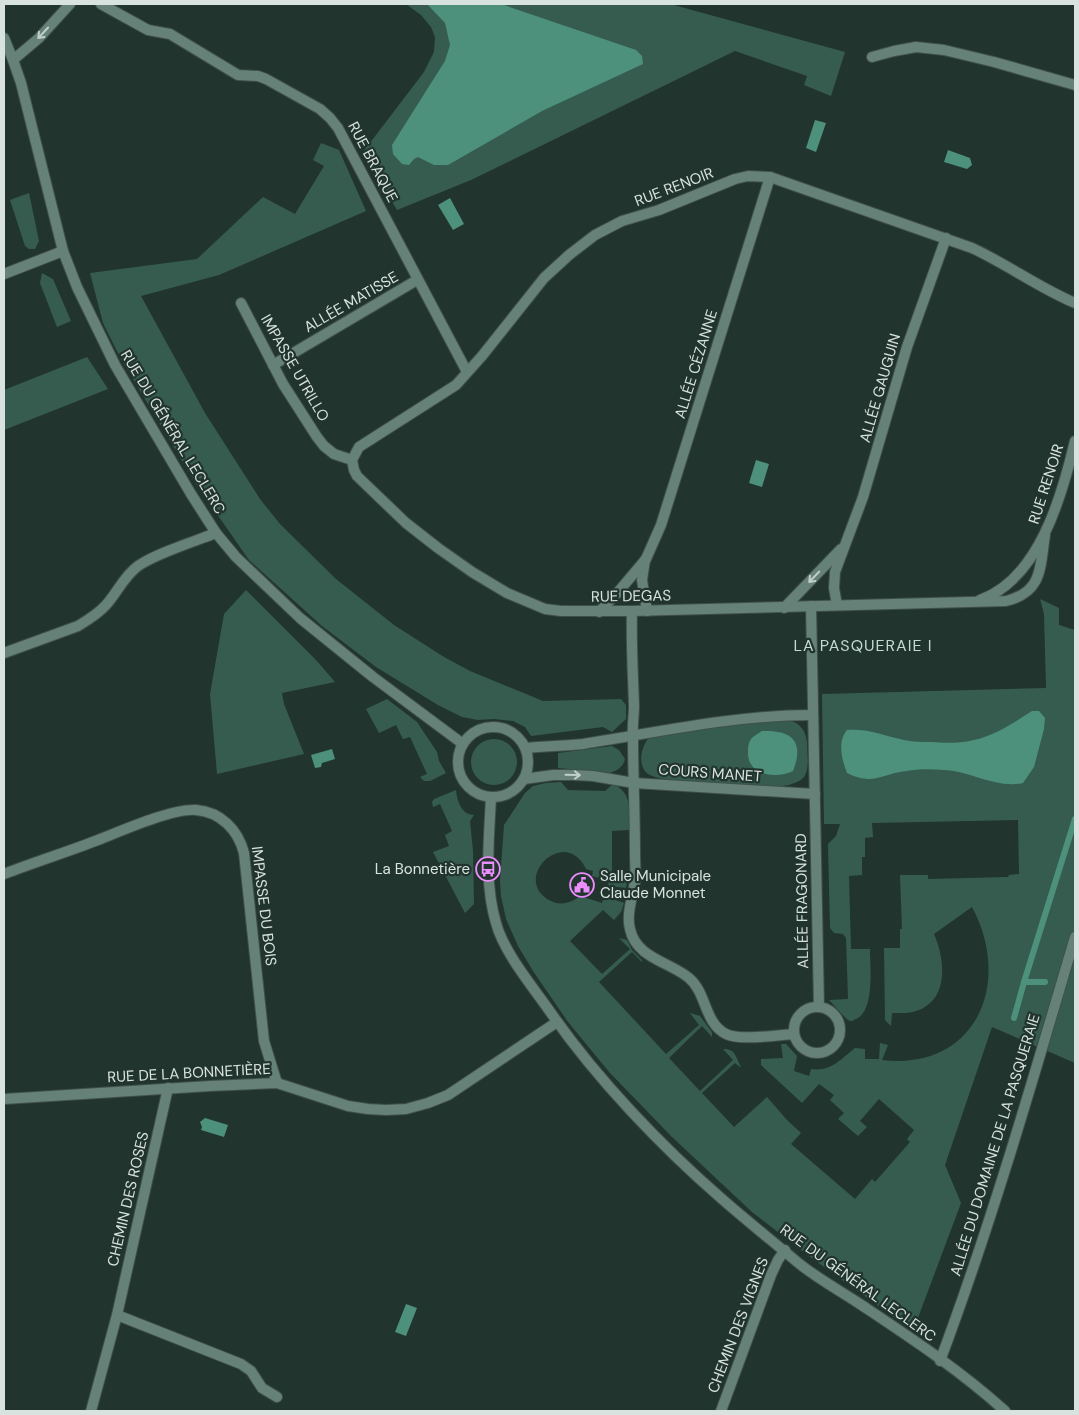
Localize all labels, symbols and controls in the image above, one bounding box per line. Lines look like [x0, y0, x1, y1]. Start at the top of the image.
one-way arrow [37, 27, 49, 40]
street label: RUE BRAQUE [343, 118, 403, 206]
street label: RUE RENOIR [632, 163, 716, 211]
street label: ALLÉE MATISSE [300, 267, 402, 337]
street label: ALLÉE CÉZANNE [670, 307, 722, 421]
street label: IMPASSE UTRILLO [256, 311, 334, 425]
street label: ALLÉE GAUGUIN [855, 331, 905, 445]
street label: RUE DU GÉNÉRAL LECLERC [116, 346, 230, 518]
street label: RUE RENOIR [1024, 441, 1068, 527]
one-way arrow [808, 571, 820, 583]
street label: RUE DEGAS [591, 585, 671, 607]
district label: LA PASQUERAIE I [794, 635, 932, 656]
street label: COURS MANET [658, 759, 762, 787]
one-way arrow [564, 770, 580, 780]
street label: ALLÉE FRAGONARD [791, 833, 813, 969]
street label: IMPASSE DU BOIS [247, 845, 281, 967]
bus stop icon: La Bonnetière [475, 856, 501, 882]
place label: La Bonnetière [375, 859, 470, 879]
place label: Salle Municipale Claude Monnet [600, 866, 711, 903]
public building icon: Salle Municipale Claude Monnet [569, 872, 595, 898]
street label: ALLÉE DU DOMAINE DE LA PASQUERAIE [946, 1011, 1044, 1279]
street label: RUE DE LA BONNETIÈRE [107, 1059, 271, 1087]
street label: CHEMIN DES ROSES [103, 1129, 153, 1268]
street label: RUE DU GÉNÉRAL LECLERC [776, 1220, 940, 1346]
street label: CHEMIN DES VIGNES [703, 1254, 773, 1396]

